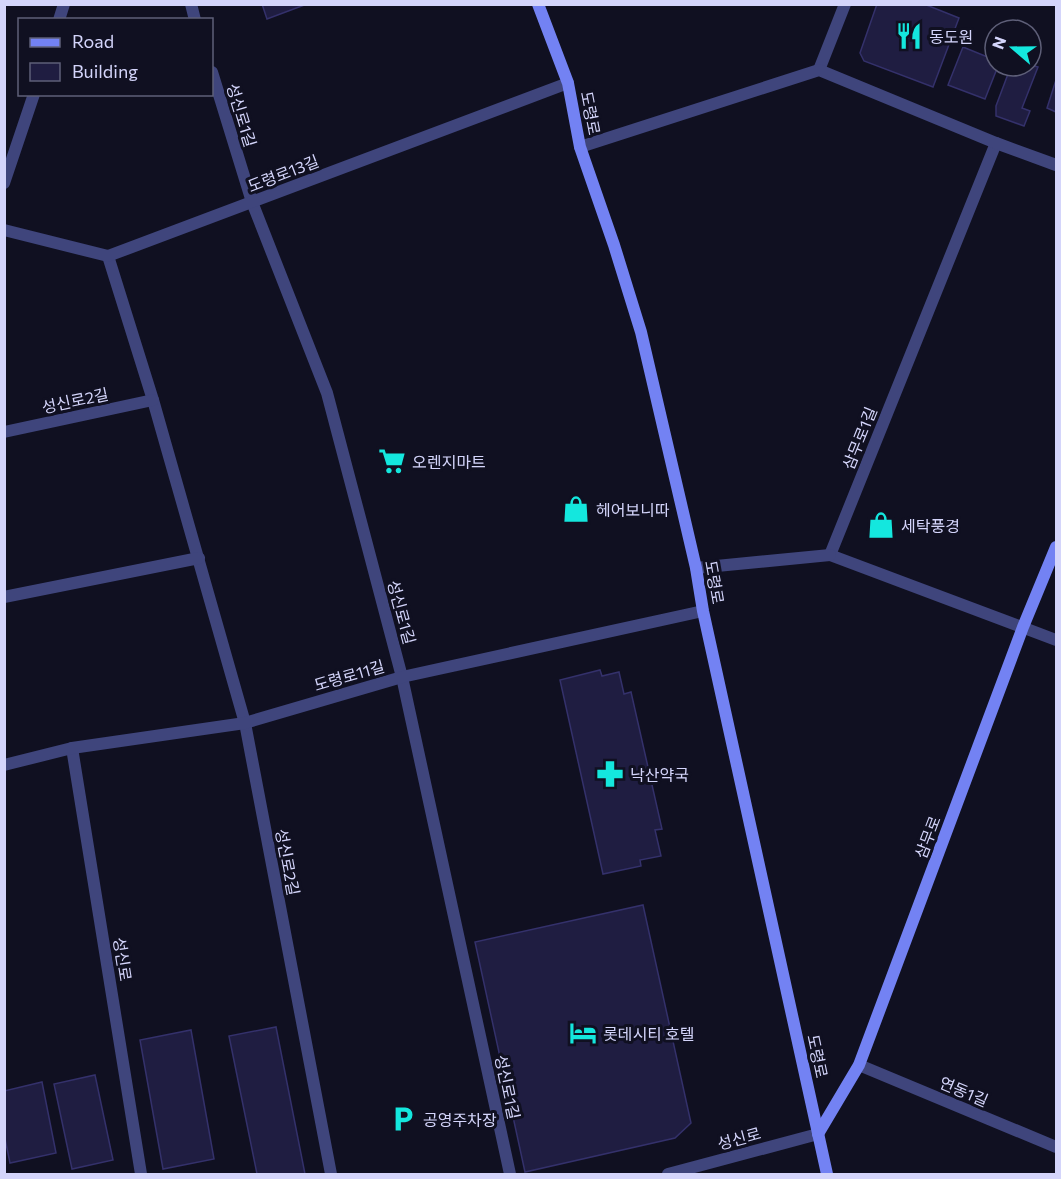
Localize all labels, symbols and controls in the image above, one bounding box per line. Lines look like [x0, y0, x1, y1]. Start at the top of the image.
legend [18, 18, 213, 96]
north arrow [983, 18, 1043, 78]
restaurant icon: 동도원 [894, 21, 924, 51]
place label: 동도원 [929, 27, 973, 46]
text: Road [72, 30, 114, 52]
text: N [987, 34, 1009, 52]
text: Building [72, 60, 138, 82]
street label: 성신로1길 [223, 81, 261, 149]
street label: 도령로 [577, 90, 605, 137]
street label: 도령로13길 [245, 151, 321, 195]
street label: 성신로2길 [40, 384, 110, 416]
street label: 삼무로1길 [838, 404, 880, 472]
supermarket icon: 오렌지마트 [377, 446, 407, 476]
place label: 오렌지마트 [412, 452, 486, 471]
shop icon: 헤어보니따 [561, 494, 591, 524]
place label: 헤어보니따 [596, 500, 670, 519]
shop icon: 세탁풍경 [866, 510, 896, 540]
place label: 세탁풍경 [901, 516, 960, 535]
street label: 도령로 [702, 559, 728, 606]
street label: 성신로1길 [384, 578, 420, 646]
street label: 도령로11길 [312, 656, 386, 694]
pharmacy icon: 낙산약국 [595, 759, 625, 789]
place label: 낙산약국 [630, 765, 689, 784]
street label: 삼무로 [910, 813, 944, 861]
street label: 성신로2길 [272, 827, 304, 897]
street label: 성신로 [110, 936, 136, 983]
hotel icon: 롯데시티 호텔 [568, 1018, 598, 1048]
place label: 롯데시티 호텔 [603, 1024, 694, 1043]
street label: 도령로 [804, 1032, 832, 1080]
street label: 성신로1길 [492, 1053, 524, 1121]
street label: 연동1길 [937, 1072, 991, 1110]
parking icon: 공영주차장 [388, 1104, 418, 1134]
place label: 공영주차장 [423, 1110, 497, 1129]
street label: 성신로 [715, 1123, 763, 1153]

